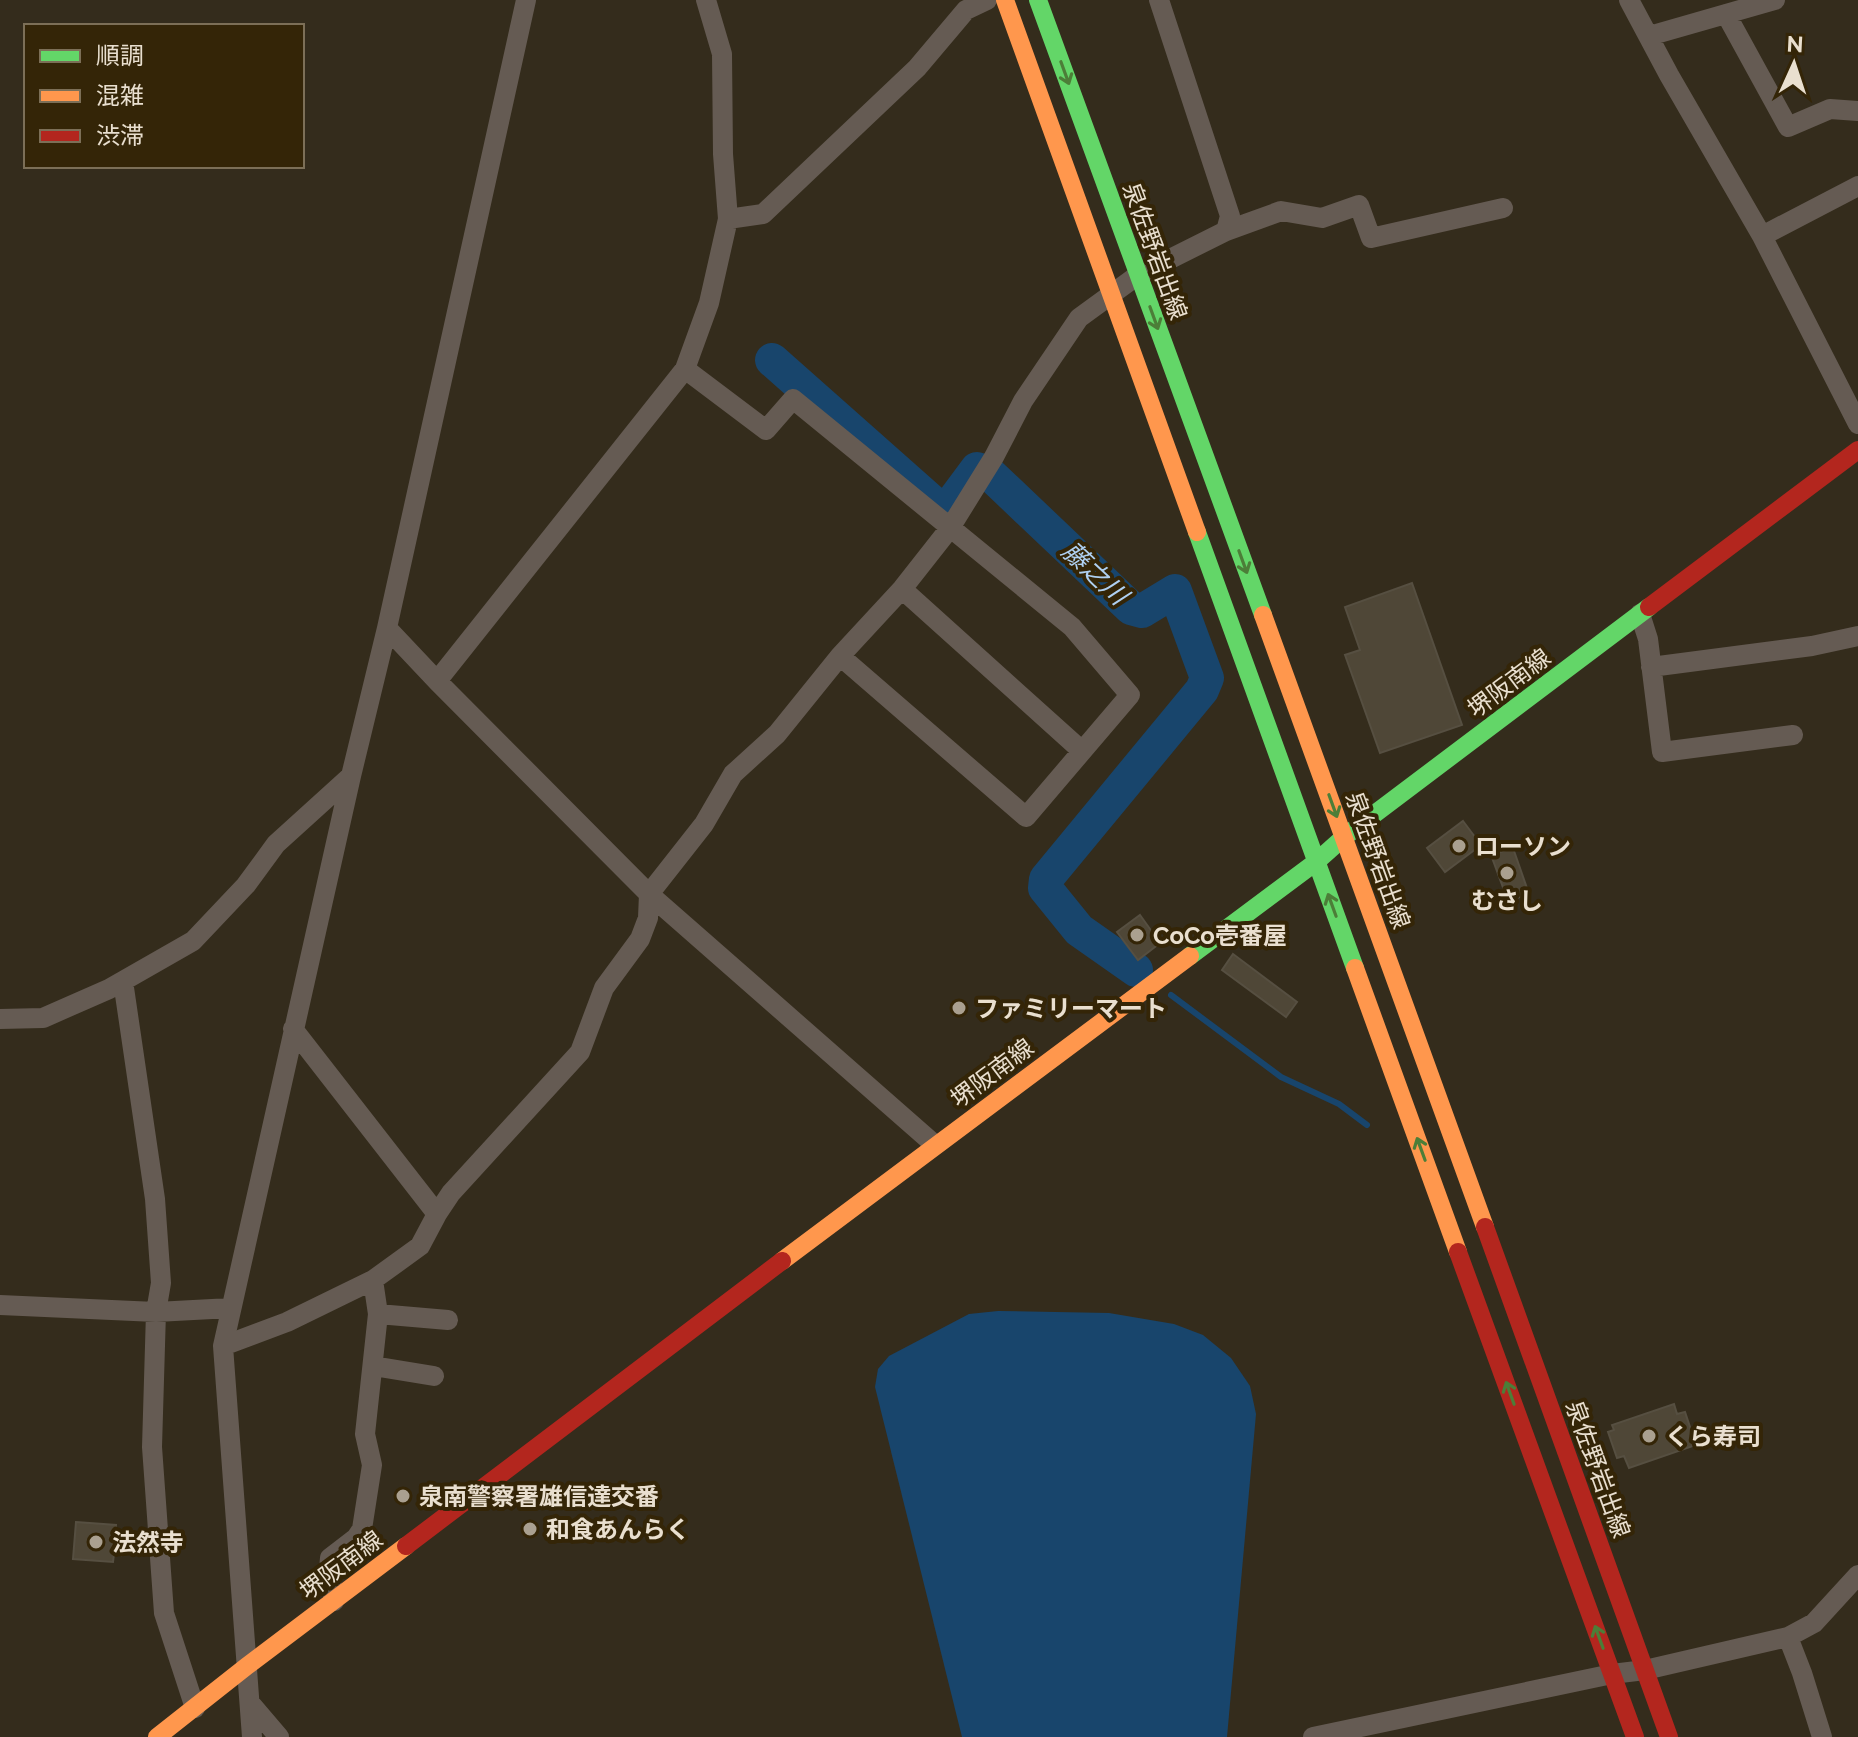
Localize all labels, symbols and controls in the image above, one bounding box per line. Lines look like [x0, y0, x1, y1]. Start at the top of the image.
legend [24, 24, 304, 168]
north arrow [1754, 24, 1834, 104]
text: N [1786, 31, 1804, 57]
text: 順調 [96, 41, 144, 70]
one-way arrow [1059, 60, 1073, 85]
text: 混雑 [96, 81, 144, 110]
text: 渋滞 [96, 121, 144, 150]
street label: 泉佐野岩出線 [1117, 178, 1193, 324]
one-way arrow [1148, 305, 1162, 329]
water label: 藤之川 [1056, 535, 1136, 613]
one-way arrow [1237, 549, 1252, 574]
street label: 堺阪南線 [1462, 643, 1556, 723]
street label: 泉佐野岩出線 [1340, 787, 1416, 933]
one-way arrow [1327, 793, 1341, 818]
place label: ローソン [1475, 832, 1571, 861]
marker: ローソン [1450, 837, 1468, 855]
marker: むさし [1498, 864, 1516, 882]
place label: むさし [1471, 886, 1543, 915]
one-way arrow [1323, 893, 1338, 918]
place label: CoCo壱番屋 [1153, 921, 1287, 950]
marker: CoCo壱番屋 [1128, 926, 1146, 944]
place label: ファミリーマート [975, 994, 1167, 1023]
marker: ファミリーマート [950, 999, 968, 1017]
street label: 堺阪南線 [945, 1033, 1039, 1113]
one-way arrow [1412, 1137, 1427, 1162]
one-way arrow [1502, 1381, 1516, 1406]
street label: 泉佐野岩出線 [1560, 1396, 1636, 1542]
place label: くら寿司 [1665, 1422, 1761, 1451]
marker: くら寿司 [1640, 1427, 1658, 1445]
place label: 泉南警察署雄信達交番 [419, 1482, 659, 1511]
marker: 泉南警察署雄信達交番 [394, 1487, 412, 1505]
place label: 和食あんらく [546, 1515, 690, 1544]
marker: 和食あんらく [521, 1520, 539, 1538]
street label: 堺阪南線 [294, 1525, 388, 1605]
place label: 法然寺 [112, 1528, 184, 1557]
marker: 法然寺 [87, 1533, 105, 1551]
one-way arrow [1591, 1626, 1605, 1650]

